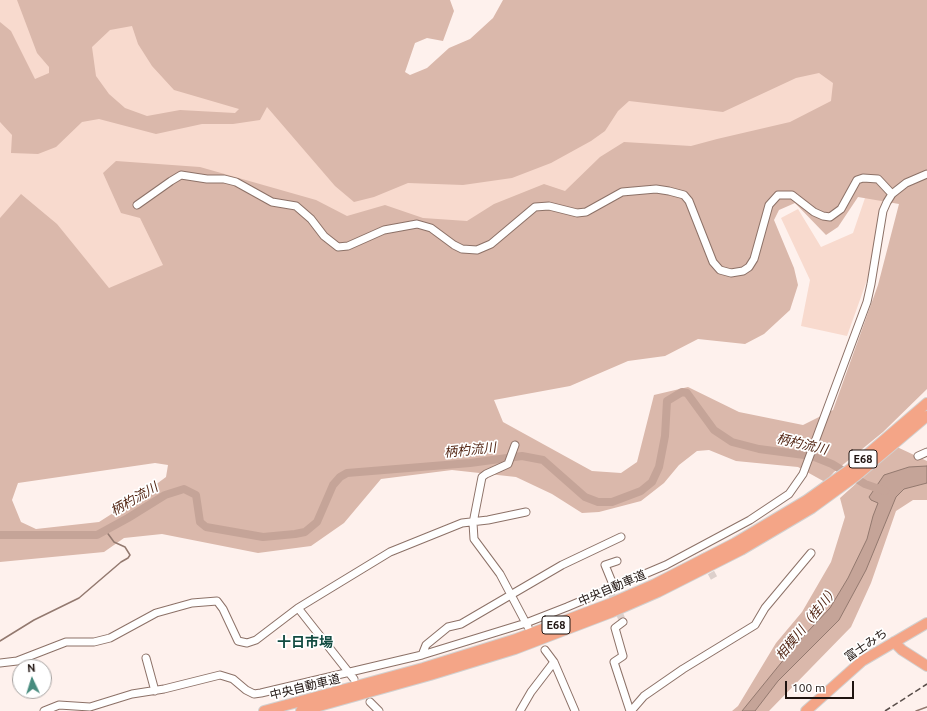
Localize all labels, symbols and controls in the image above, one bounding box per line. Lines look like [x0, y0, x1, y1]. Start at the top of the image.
water label: 柄杓流川 [775, 431, 829, 457]
water label: 柄杓流川 [443, 440, 497, 460]
road number: E68 [849, 450, 877, 468]
water label: 柄杓流川 [108, 479, 160, 519]
street label: 中央自動車道 [576, 567, 648, 609]
water label: 相模川（桂川） [772, 583, 842, 663]
road number: E68 [542, 616, 570, 634]
street label: 富士みち [842, 626, 890, 664]
district label: 十日市場 [277, 634, 333, 650]
north arrow [12, 659, 52, 699]
text: N [27, 662, 36, 674]
street label: 中央自動車道 [268, 671, 342, 703]
scale bar [787, 673, 856, 699]
text: 100 m [792, 681, 825, 694]

